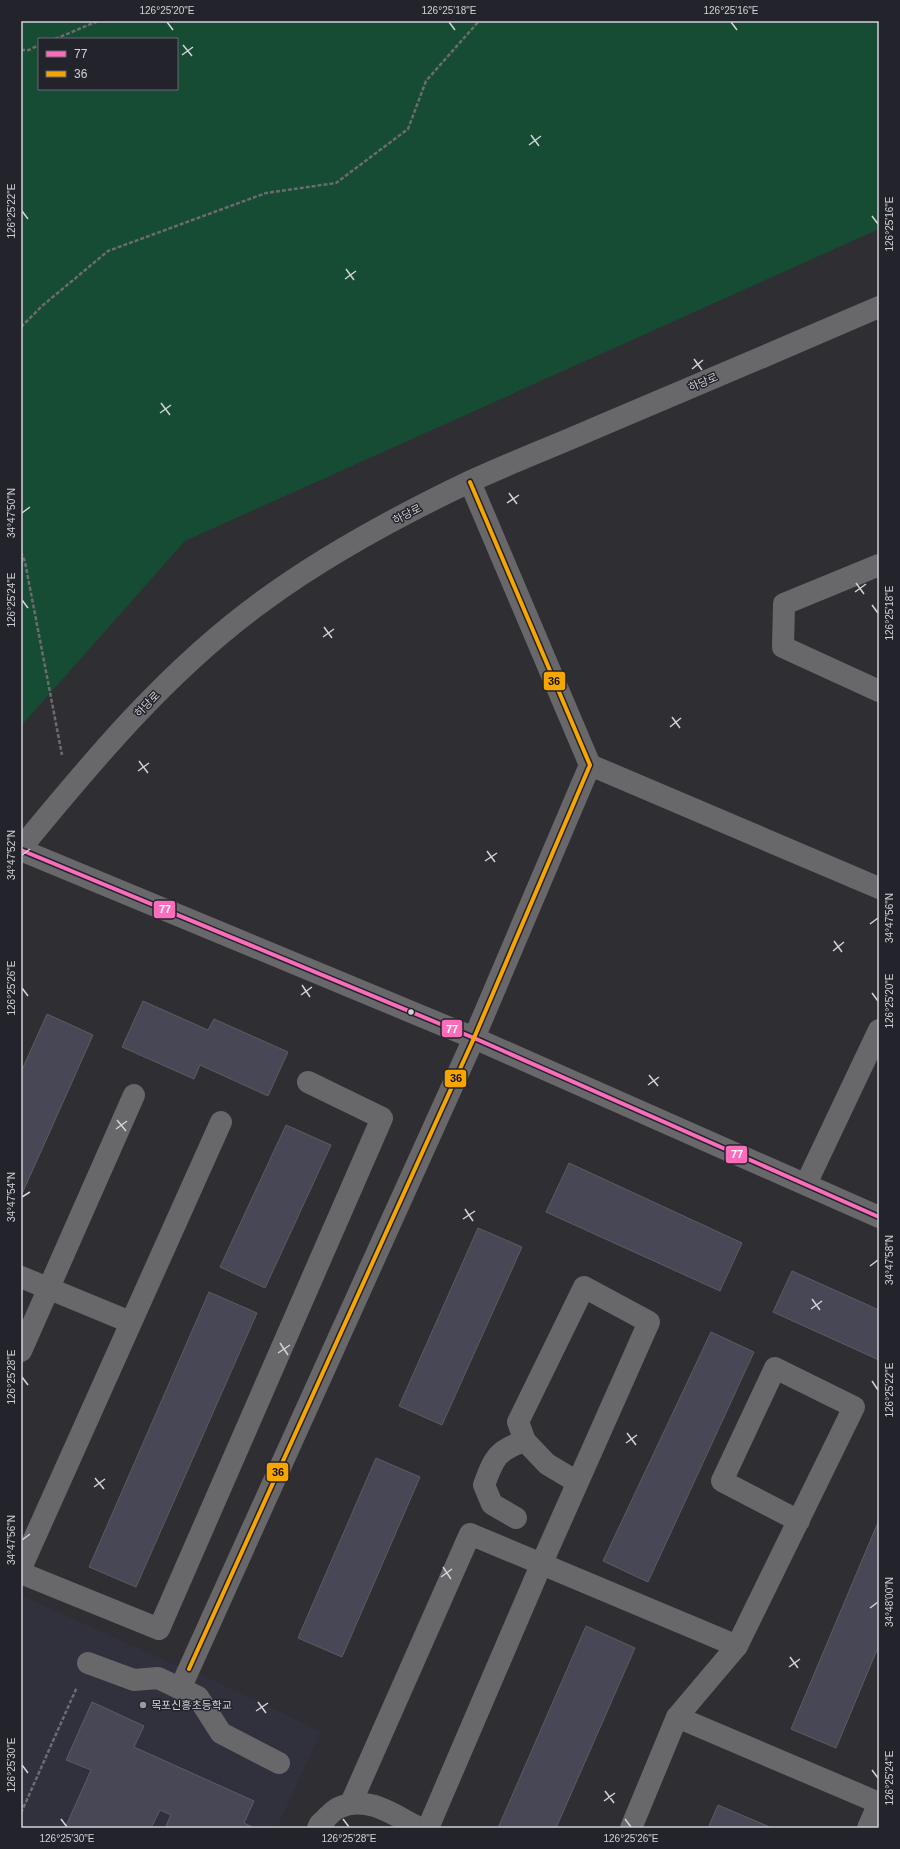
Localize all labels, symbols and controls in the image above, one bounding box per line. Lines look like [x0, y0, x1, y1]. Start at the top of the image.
text: 126°25'20"E [139, 5, 195, 16]
text: 126°25'18"E [421, 5, 477, 16]
text: 126°25'16"E [703, 5, 759, 16]
legend [38, 38, 178, 90]
text: 77 [74, 47, 88, 61]
text: 36 [74, 67, 88, 81]
text: 126°25'22"E [6, 183, 17, 239]
text: 126°25'16"E [884, 196, 895, 252]
street label: 하당로 [687, 371, 719, 393]
text: 34°47'50"N [6, 488, 17, 538]
street label: 하당로 [391, 502, 423, 526]
text: 126°25'24"E [6, 572, 17, 628]
text: 126°25'18"E [884, 585, 895, 641]
line badge: 36 [543, 671, 566, 691]
text: 36 [548, 675, 560, 687]
street label: 하당로 [132, 689, 162, 719]
text: 34°47'52"N [6, 830, 17, 880]
text: 34°47'56"N [884, 893, 895, 943]
line badge: 77 [153, 900, 176, 919]
text: 77 [159, 903, 171, 915]
text: 126°25'26"E [6, 960, 17, 1016]
text: 126°25'20"E [884, 973, 895, 1029]
unlabelled marker [406, 1007, 416, 1017]
line badge: 77 [441, 1019, 463, 1038]
text: 77 [446, 1023, 458, 1035]
line badge: 36 [444, 1069, 467, 1088]
text: 36 [450, 1072, 462, 1084]
line badge: 77 [725, 1145, 748, 1164]
text: 77 [731, 1148, 743, 1160]
text: 34°47'54"N [6, 1172, 17, 1222]
text: 34°47'58"N [884, 1235, 895, 1285]
text: 126°25'28"E [6, 1349, 17, 1405]
text: 126°25'22"E [884, 1362, 895, 1418]
line badge: 36 [266, 1462, 289, 1482]
text: 36 [272, 1466, 284, 1478]
text: 34°47'56"N [6, 1515, 17, 1565]
text: 34°48'00"N [884, 1577, 895, 1627]
place label: 목포신흥초등학교 [151, 1699, 232, 1711]
marker: 목포신흥초등학교 [138, 1700, 148, 1710]
text: 126°25'30"E [6, 1737, 17, 1793]
text: 126°25'24"E [884, 1750, 895, 1806]
text: 126°25'30"E [39, 1833, 95, 1844]
text: 126°25'28"E [321, 1833, 377, 1844]
text: 126°25'26"E [603, 1833, 659, 1844]

